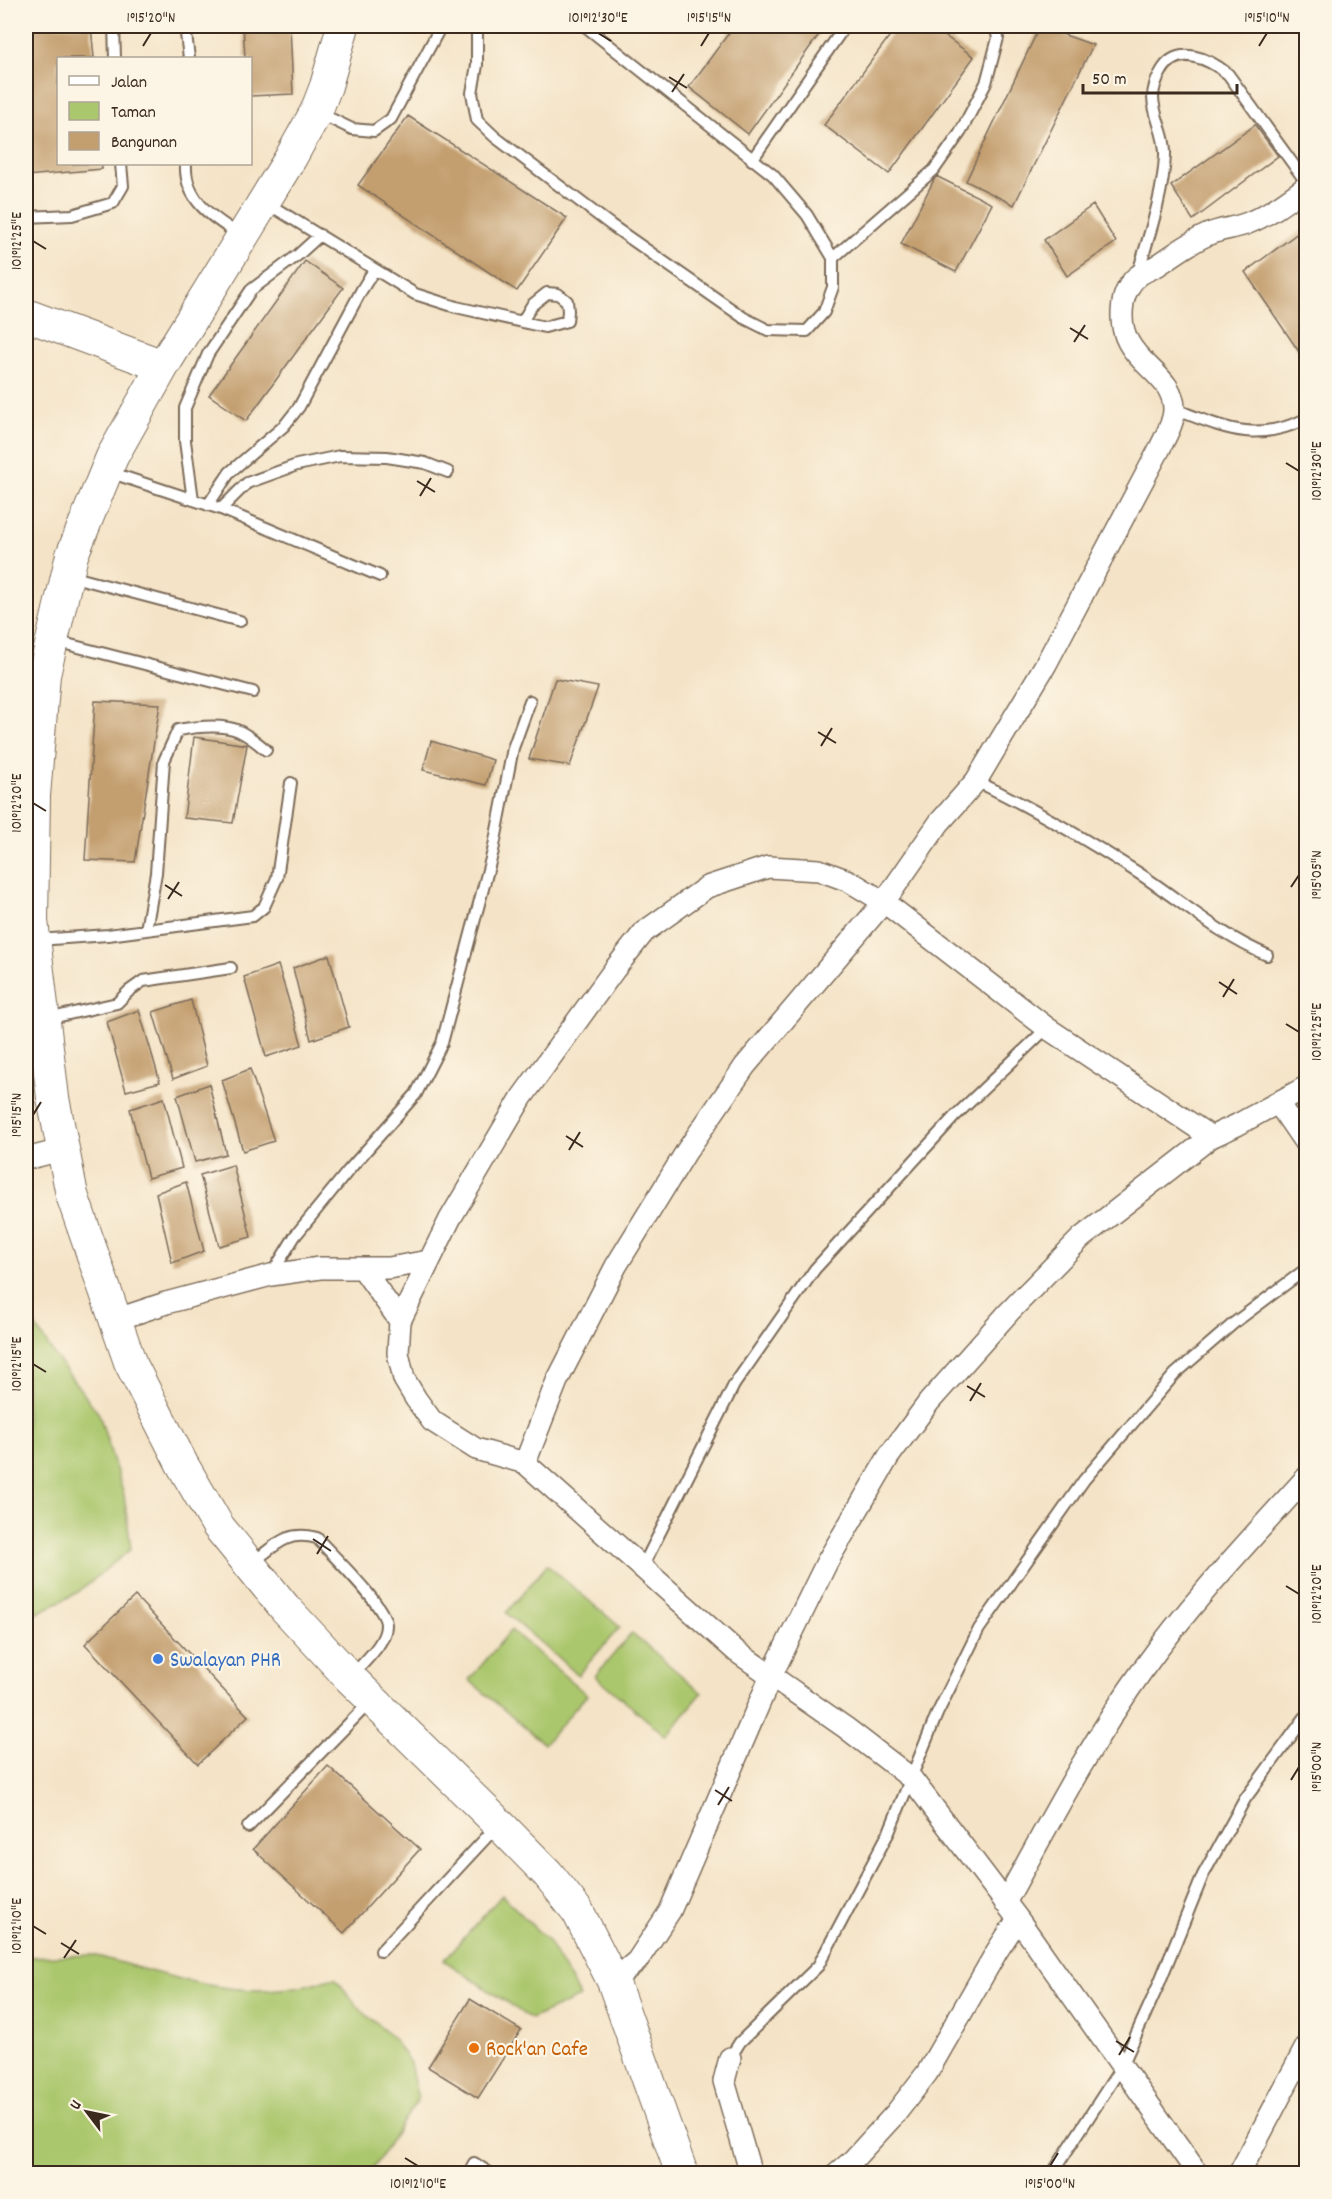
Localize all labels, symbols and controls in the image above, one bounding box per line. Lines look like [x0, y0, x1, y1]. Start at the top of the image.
text: 1°15'20"N [127, 8, 175, 30]
text: 101°12'30"E [568, 8, 628, 30]
text: 1°15'15"N [687, 8, 731, 30]
text: 1°15'10"N [1244, 8, 1290, 30]
legend [57, 57, 252, 165]
scale bar [1083, 57, 1238, 95]
text: 50 m [1092, 68, 1127, 93]
text: Jalan [111, 71, 147, 96]
text: Taman [111, 101, 156, 126]
text: Bangunan [111, 131, 177, 156]
text: 101°12'25"E [7, 212, 29, 270]
text: 101°12'30"E [1307, 441, 1329, 501]
text: 101°12'20"E [7, 773, 29, 833]
text: 1°15'05"N [1307, 850, 1329, 900]
text: 101°12'25"E [1307, 1003, 1329, 1061]
text: 1°15'15"N [7, 1093, 29, 1137]
text: 101°12'15"E [7, 1336, 29, 1391]
text: 101°12'20"E [1307, 1564, 1329, 1624]
place label: Swalayan PHR [170, 1647, 281, 1677]
marker: Swalayan PHR [151, 1652, 165, 1666]
text: 1°15'00"N [1307, 1742, 1329, 1792]
text: 101°12'10"E [7, 1898, 29, 1954]
place label: Rock'an Cafe [486, 2036, 588, 2066]
marker: Rock'an Cafe [467, 2041, 481, 2055]
north arrow [57, 2082, 117, 2142]
text: U [65, 2096, 88, 2115]
text: 101°12'10"E [390, 2174, 446, 2196]
text: 1°15'00"N [1025, 2174, 1075, 2196]

